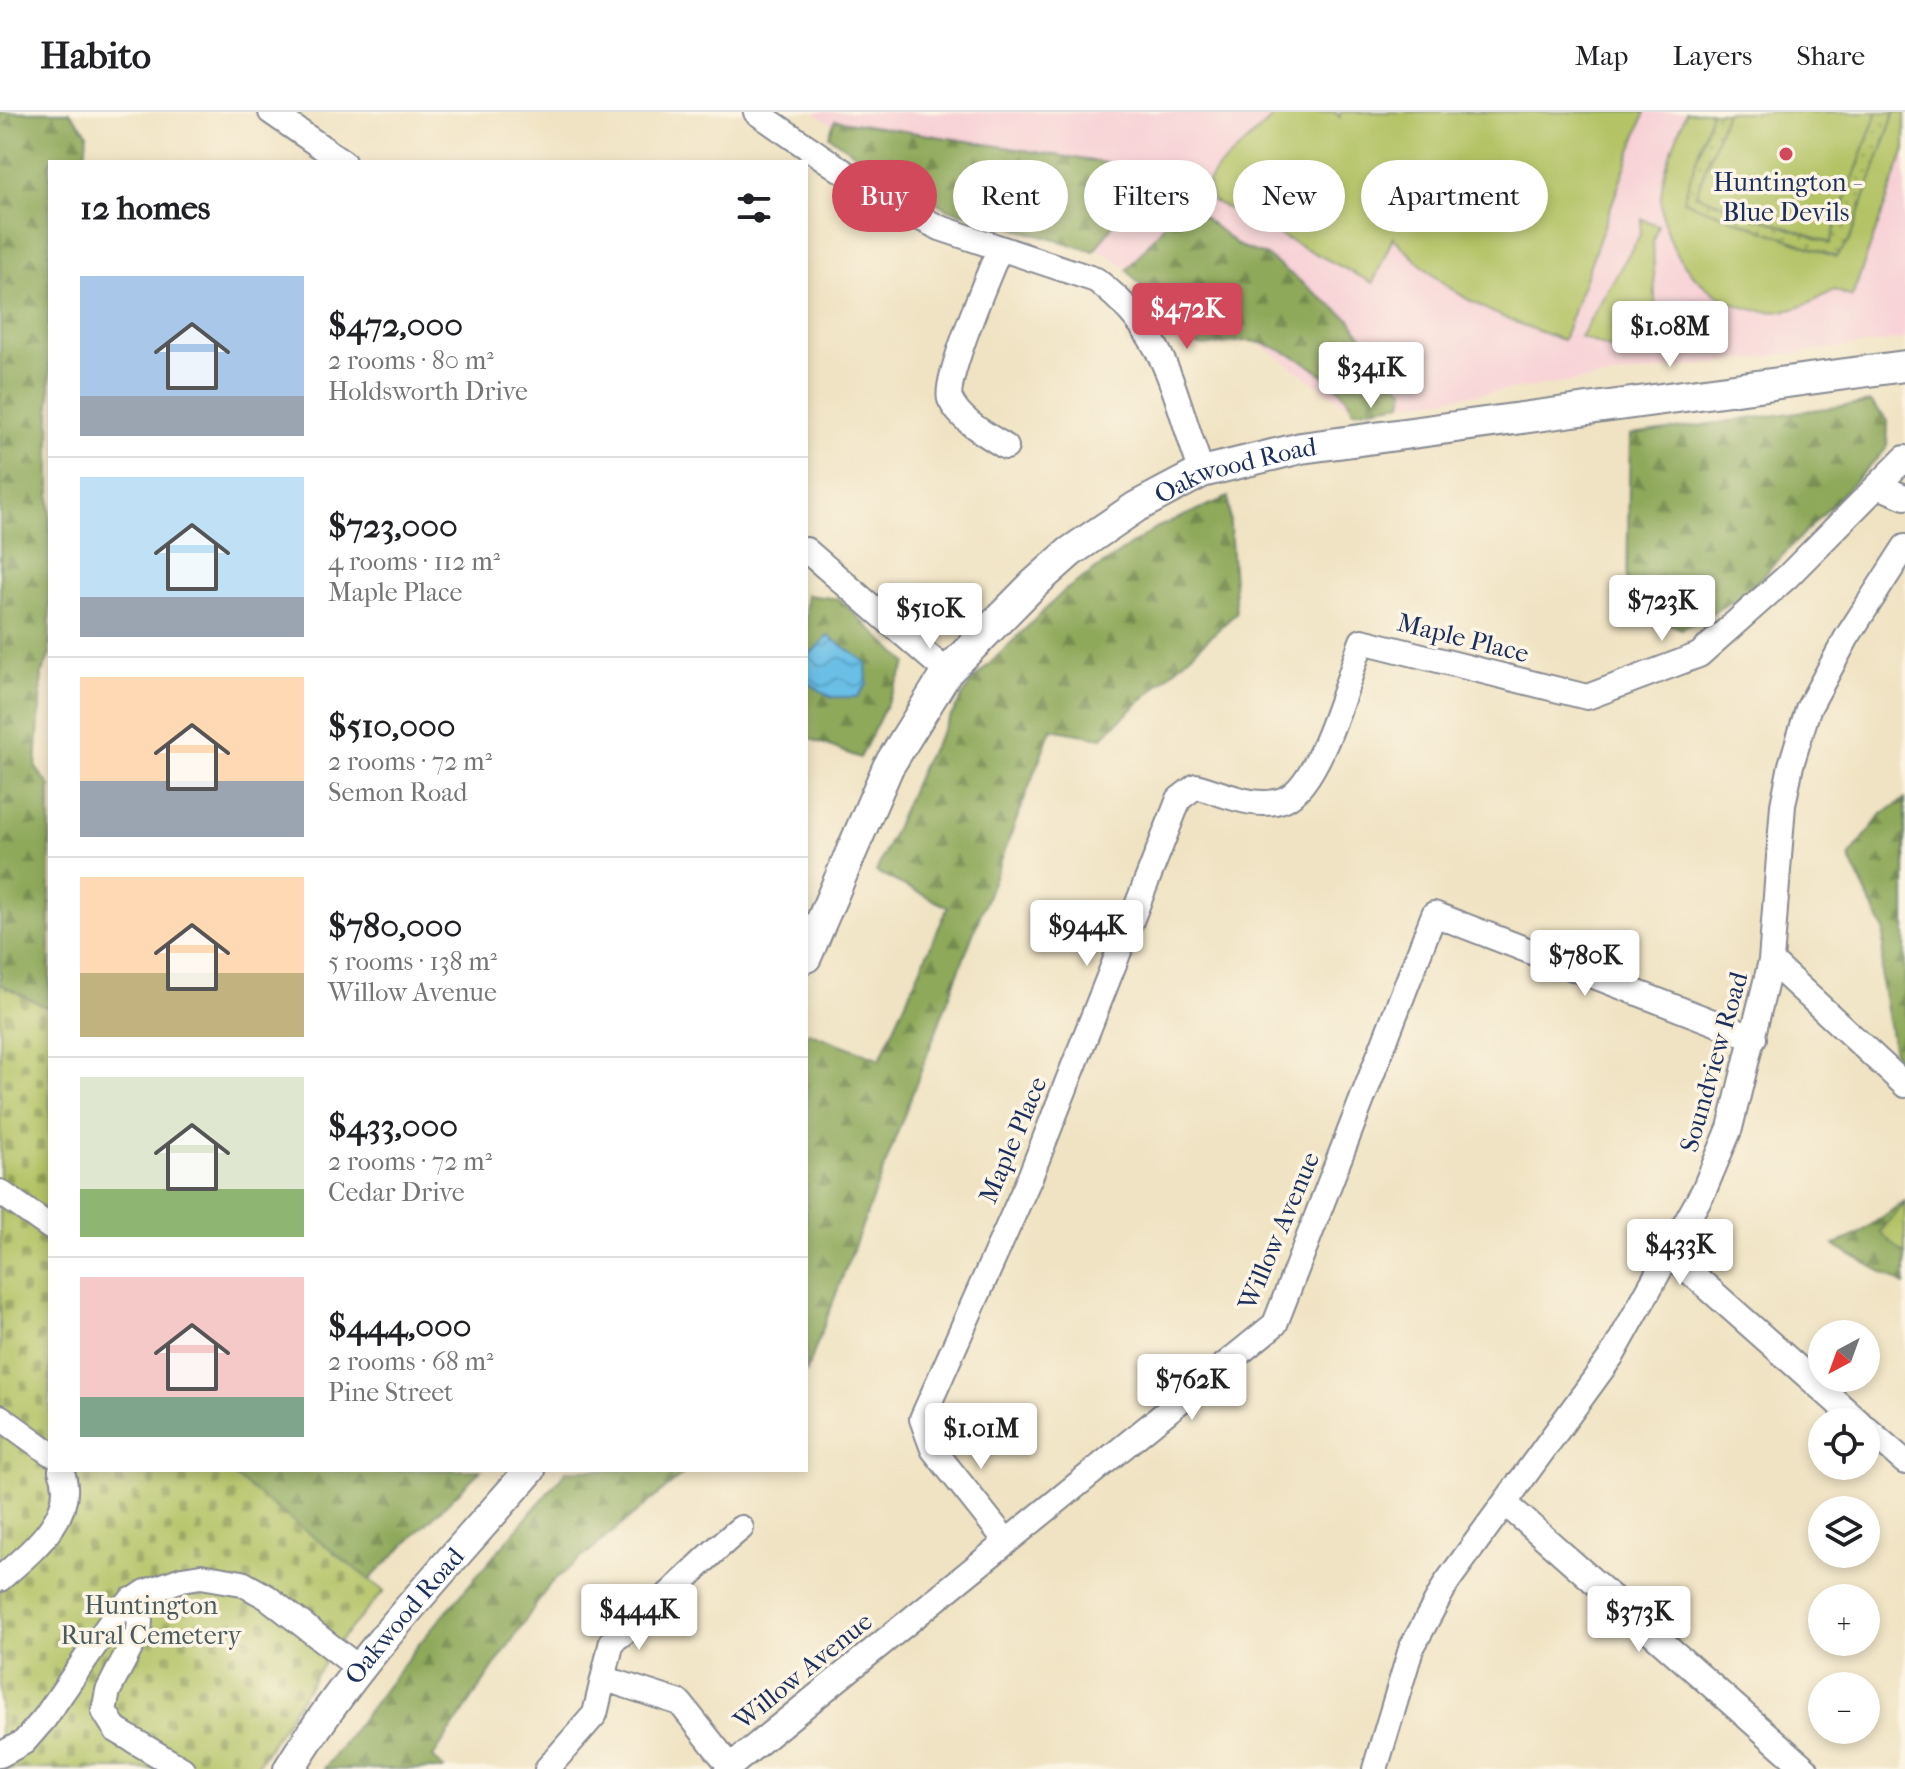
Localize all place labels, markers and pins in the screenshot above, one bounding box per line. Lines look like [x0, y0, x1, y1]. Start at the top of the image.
marker: Huntington - Blue Devils [1777, 145, 1795, 163]
place label: Huntington - Blue Devils [1713, 167, 1862, 228]
pin: $472K [1131, 283, 1243, 351]
pin: $1.08M [1605, 301, 1735, 369]
pin: $341K [1315, 342, 1427, 410]
pin: $723K [1606, 575, 1718, 643]
pin: $510K [874, 583, 986, 651]
pin: $944K [1031, 900, 1143, 968]
pin: $780K [1529, 930, 1641, 998]
pin: $433K [1624, 1219, 1736, 1287]
pin: $762K [1136, 1354, 1248, 1422]
pin: $1.01M [916, 1403, 1046, 1471]
pin: $444K [583, 1584, 695, 1652]
pin: $373K [1583, 1586, 1695, 1654]

